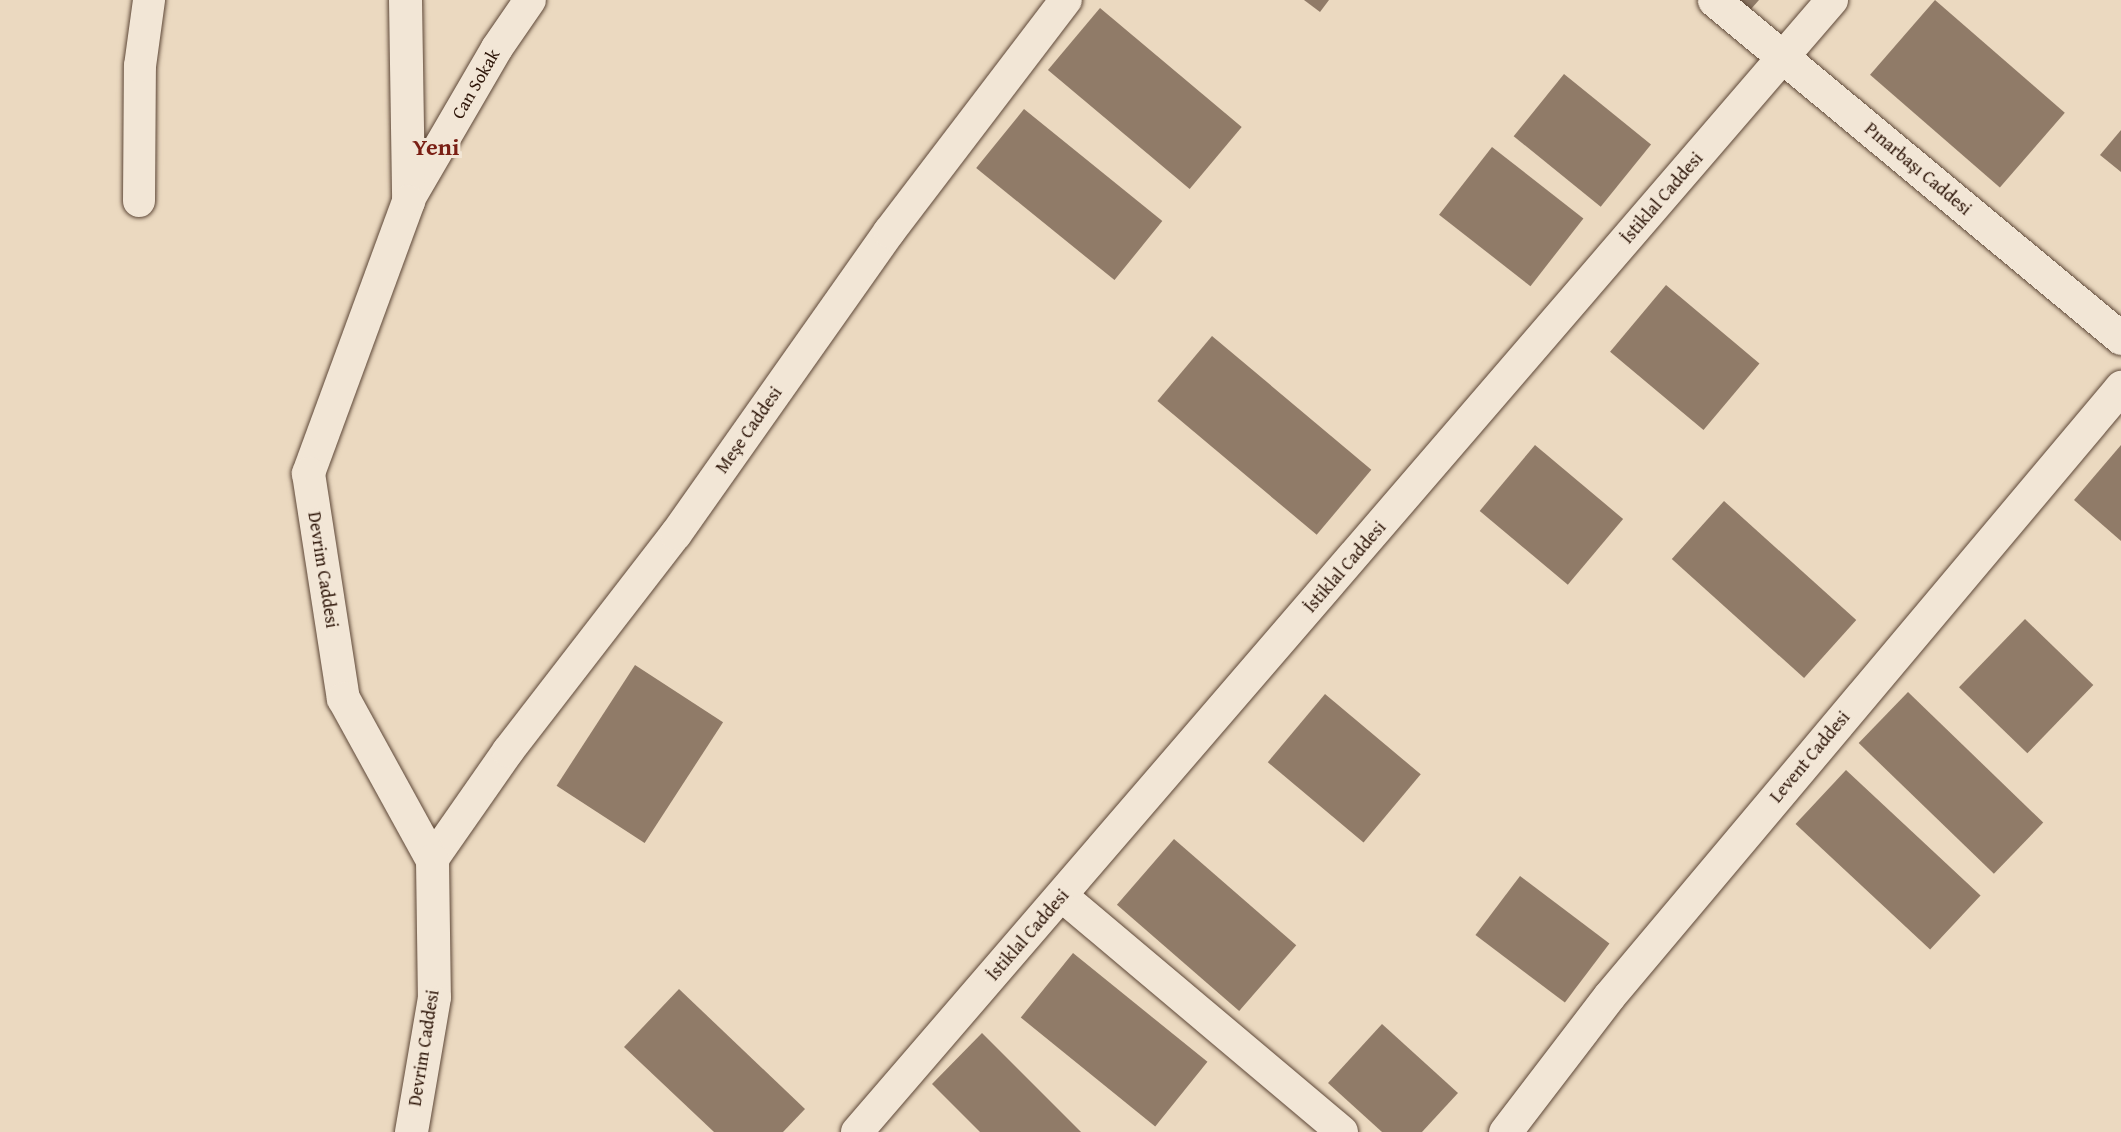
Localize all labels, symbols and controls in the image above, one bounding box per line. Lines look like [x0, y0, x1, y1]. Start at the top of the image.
street label: Can Sokak [447, 45, 505, 123]
street label: Pınarbaşı Caddesi [1860, 118, 1976, 220]
district label: Yeni [413, 133, 459, 161]
street label: İstiklal Caddesi [1616, 148, 1708, 248]
street label: Meşe Caddesi [711, 382, 787, 478]
street label: Devrim Caddesi [303, 510, 343, 630]
street label: İstiklal Caddesi [1299, 517, 1391, 617]
street label: Levent Caddesi [1765, 707, 1855, 807]
street label: İstiklal Caddesi [982, 885, 1074, 985]
street label: Devrim Caddesi [404, 988, 444, 1108]

